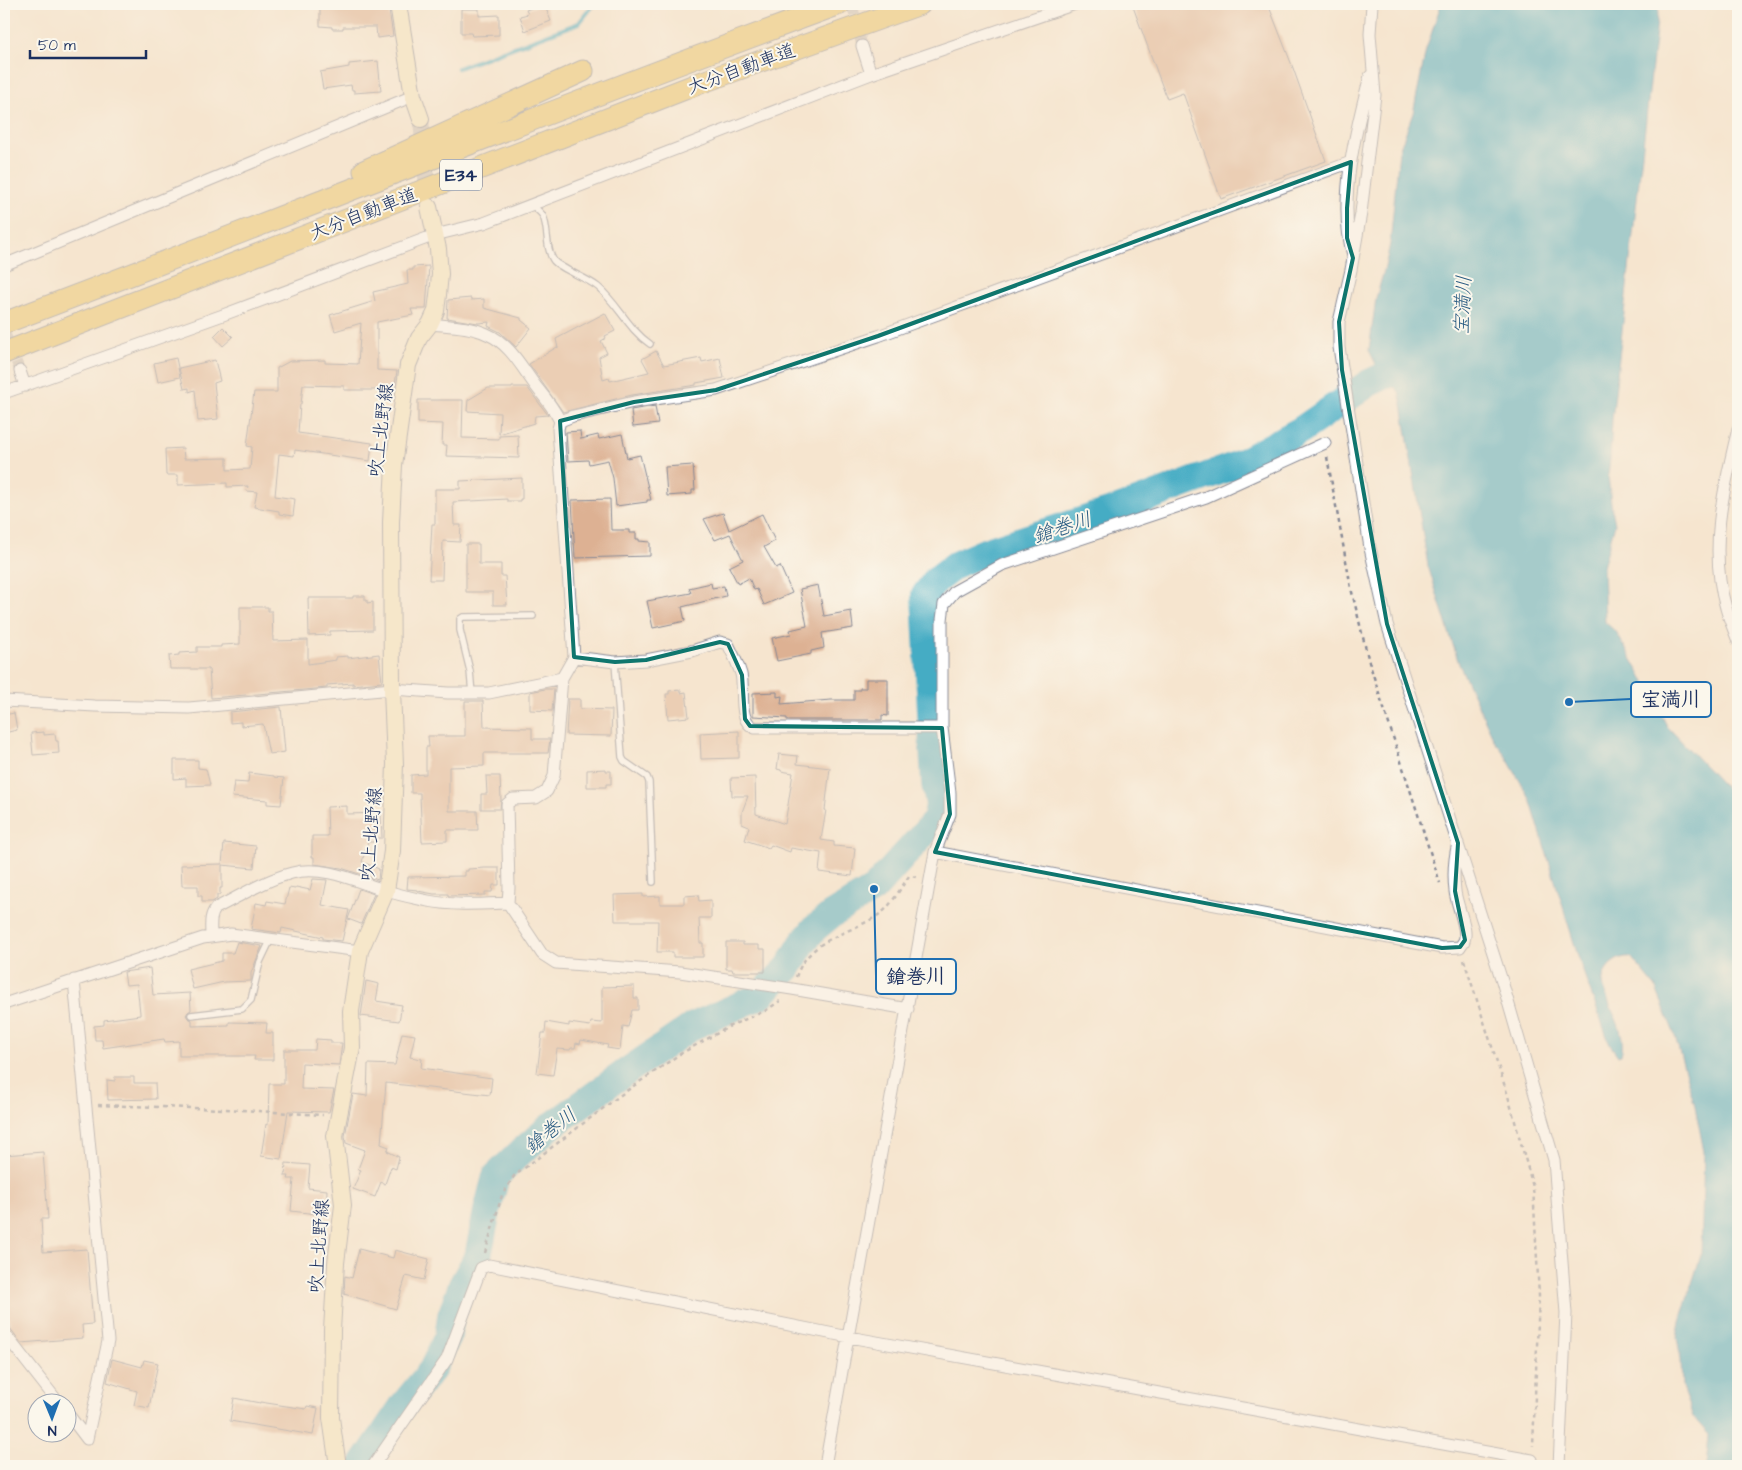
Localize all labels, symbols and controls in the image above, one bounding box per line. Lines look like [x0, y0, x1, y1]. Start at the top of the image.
scale bar [30, 28, 146, 60]
text: 50 m [38, 35, 76, 56]
street label: 大分自動車道 [683, 37, 800, 102]
road number: E34 [440, 160, 482, 190]
street label: 大分自動車道 [305, 181, 422, 247]
water label: 宝満川 [1447, 274, 1479, 336]
street label: 吹上北野線 [362, 381, 401, 479]
water label: 鎗巻川 [1029, 505, 1095, 551]
callout: 宝満川 [1631, 682, 1711, 717]
text: 宝満川 [1641, 686, 1701, 714]
street label: 吹上北野線 [354, 786, 389, 883]
callout: 鎗巻川 [876, 959, 956, 994]
text: 鎗巻川 [886, 963, 946, 991]
water label: 鎗巻川 [519, 1101, 583, 1161]
street label: 吹上北野線 [303, 1198, 336, 1294]
north arrow [28, 1392, 78, 1442]
text: N [47, 1420, 57, 1440]

